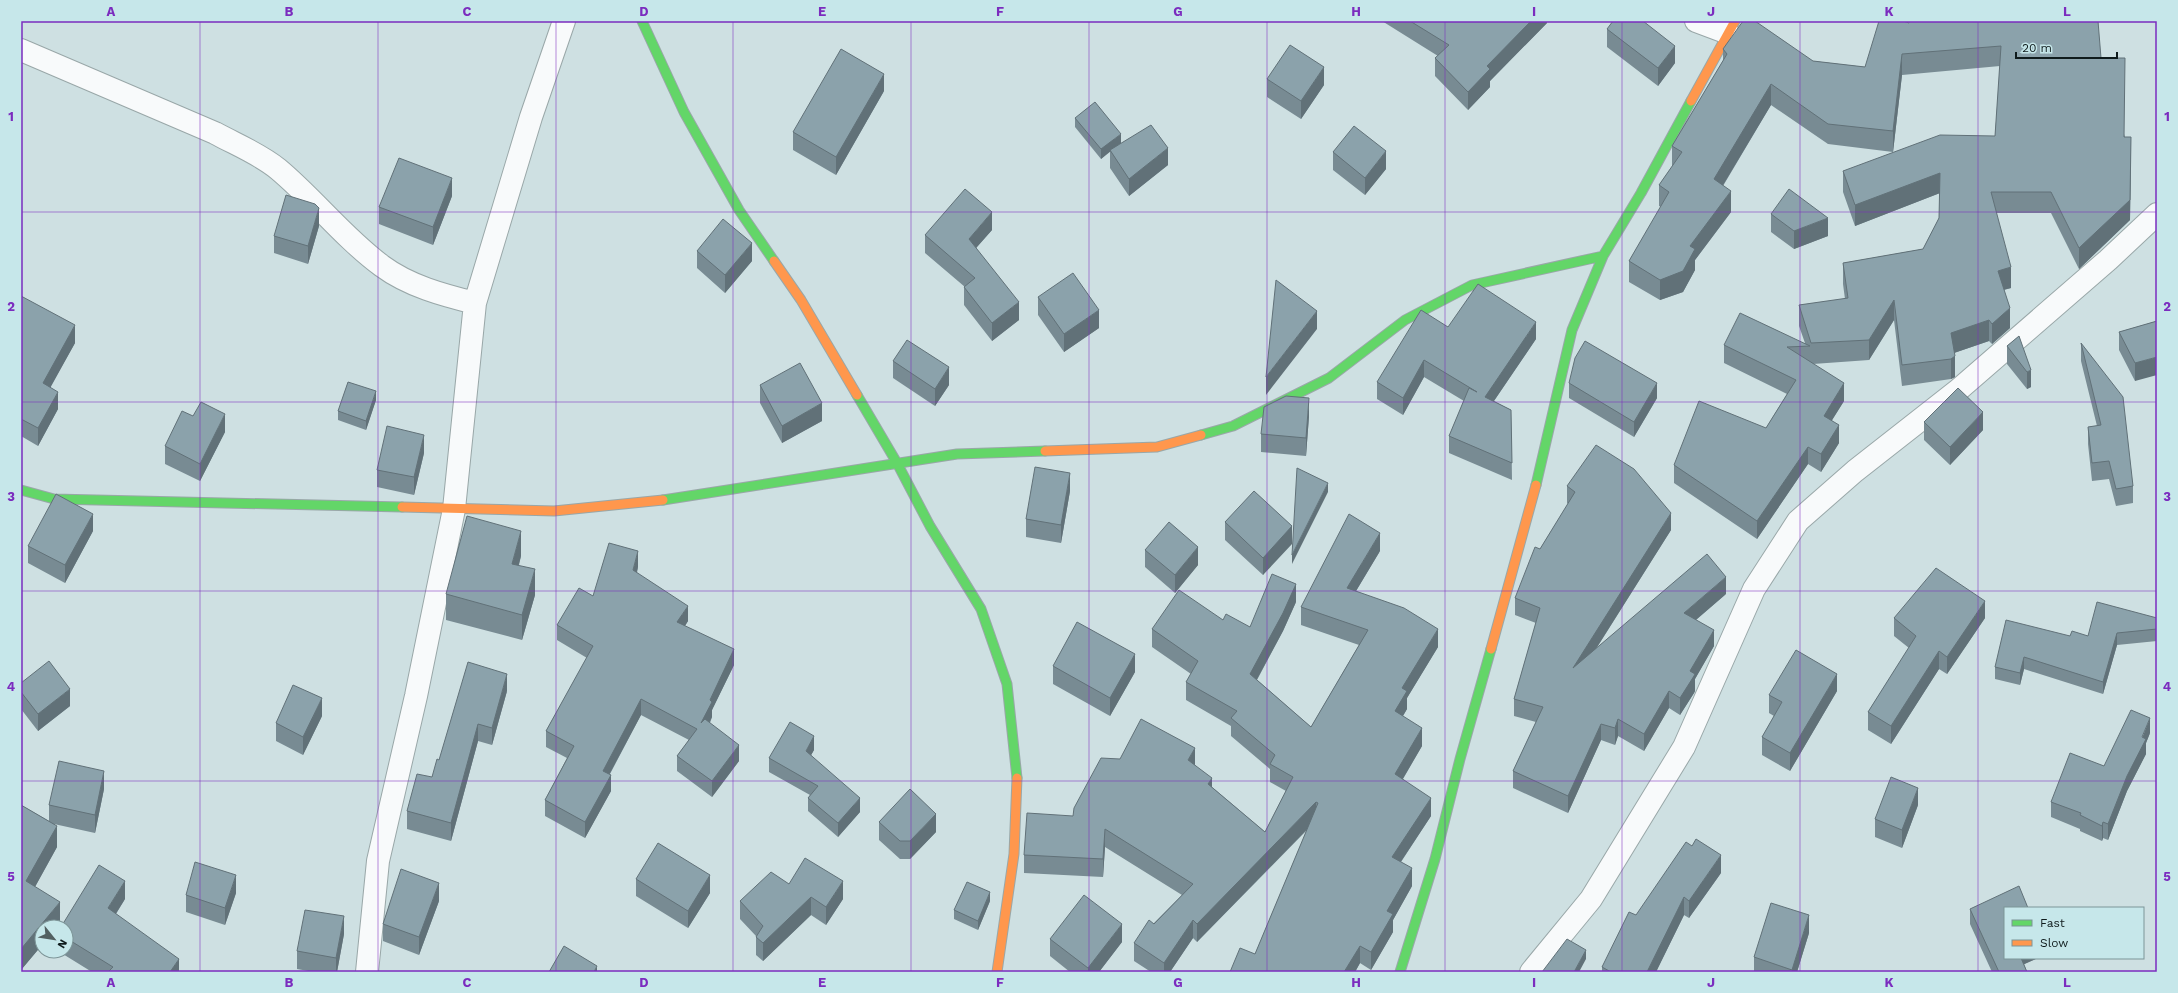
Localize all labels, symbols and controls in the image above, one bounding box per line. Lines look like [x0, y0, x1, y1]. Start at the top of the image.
text: A [107, 4, 116, 19]
text: B [285, 4, 294, 19]
text: C [463, 4, 472, 19]
text: D [639, 4, 649, 19]
text: E [818, 4, 826, 19]
text: F [996, 4, 1004, 19]
text: G [1173, 4, 1183, 19]
text: H [1351, 4, 1361, 19]
text: I [1532, 4, 1536, 19]
text: J [1707, 4, 1715, 19]
text: K [1884, 4, 1894, 19]
text: L [2063, 4, 2071, 19]
scale bar [2016, 34, 2117, 60]
text: 20 m [2022, 41, 2052, 55]
text: 1 [8, 109, 14, 124]
text: 1 [2164, 109, 2170, 124]
text: 2 [7, 299, 15, 314]
text: 2 [2163, 299, 2171, 314]
text: 3 [7, 489, 15, 504]
text: 3 [2163, 489, 2171, 504]
text: 4 [7, 679, 16, 694]
text: 4 [2163, 679, 2172, 694]
text: 5 [7, 869, 15, 884]
text: 5 [2163, 869, 2171, 884]
legend [2004, 907, 2144, 959]
text: Fast [2040, 916, 2065, 930]
north arrow [34, 919, 74, 959]
text: Slow [2040, 936, 2068, 950]
text: N [55, 937, 70, 951]
text: A [107, 975, 116, 990]
text: B [285, 975, 294, 990]
text: C [463, 975, 472, 990]
text: D [639, 975, 649, 990]
text: E [818, 975, 826, 990]
text: F [996, 975, 1004, 990]
text: G [1173, 975, 1183, 990]
text: H [1351, 975, 1361, 990]
text: I [1532, 975, 1536, 990]
text: J [1707, 975, 1715, 990]
text: K [1884, 975, 1894, 990]
text: L [2063, 975, 2071, 990]

